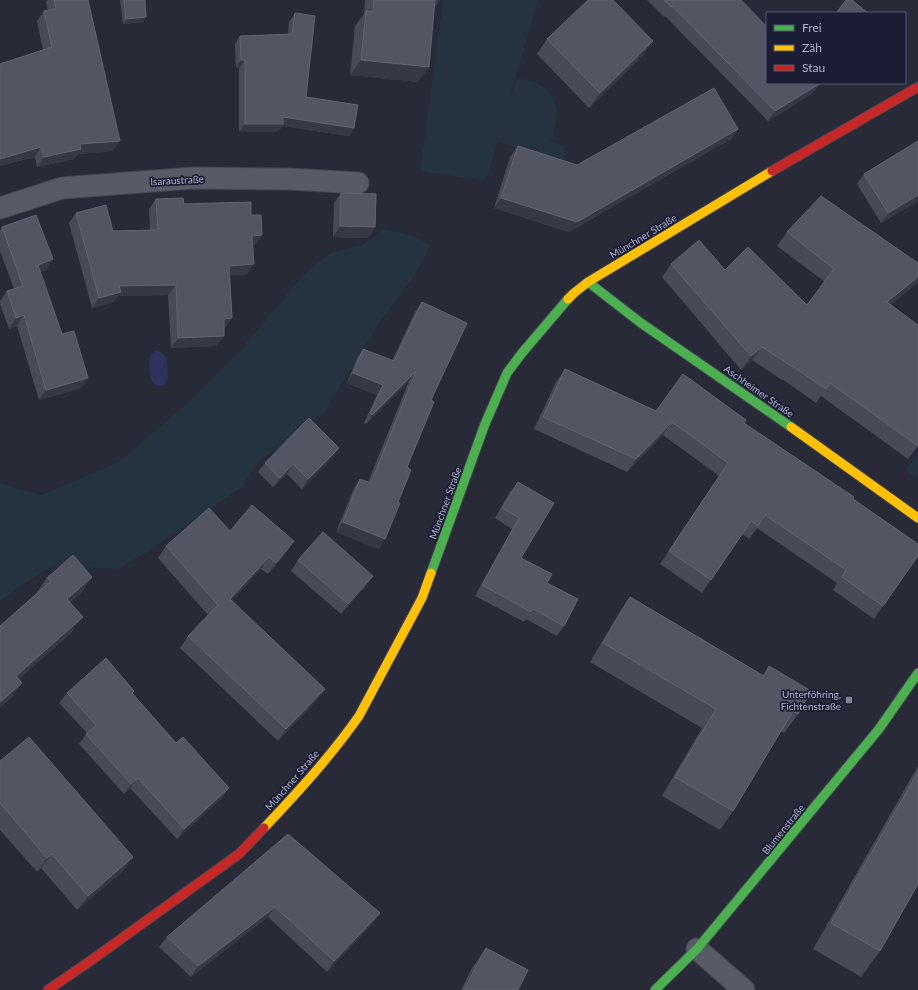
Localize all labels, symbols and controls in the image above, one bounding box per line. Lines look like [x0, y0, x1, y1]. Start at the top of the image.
legend [766, 12, 906, 84]
text: Frei [802, 20, 822, 35]
text: Zäh [802, 40, 822, 55]
text: Stau [802, 60, 825, 75]
street label: Isaraustraße [150, 173, 204, 187]
street label: Münchner Straße [607, 211, 679, 261]
street label: Aschheimer Straße [722, 362, 796, 420]
street label: Münchner Straße [426, 465, 464, 541]
place label: Unterföhring, Fichtenstraße [781, 688, 841, 712]
marker: Unterföhring, Fichtenstraße [844, 695, 854, 705]
street label: Münchner Straße [263, 747, 321, 813]
street label: Blumenstraße [759, 802, 807, 856]

